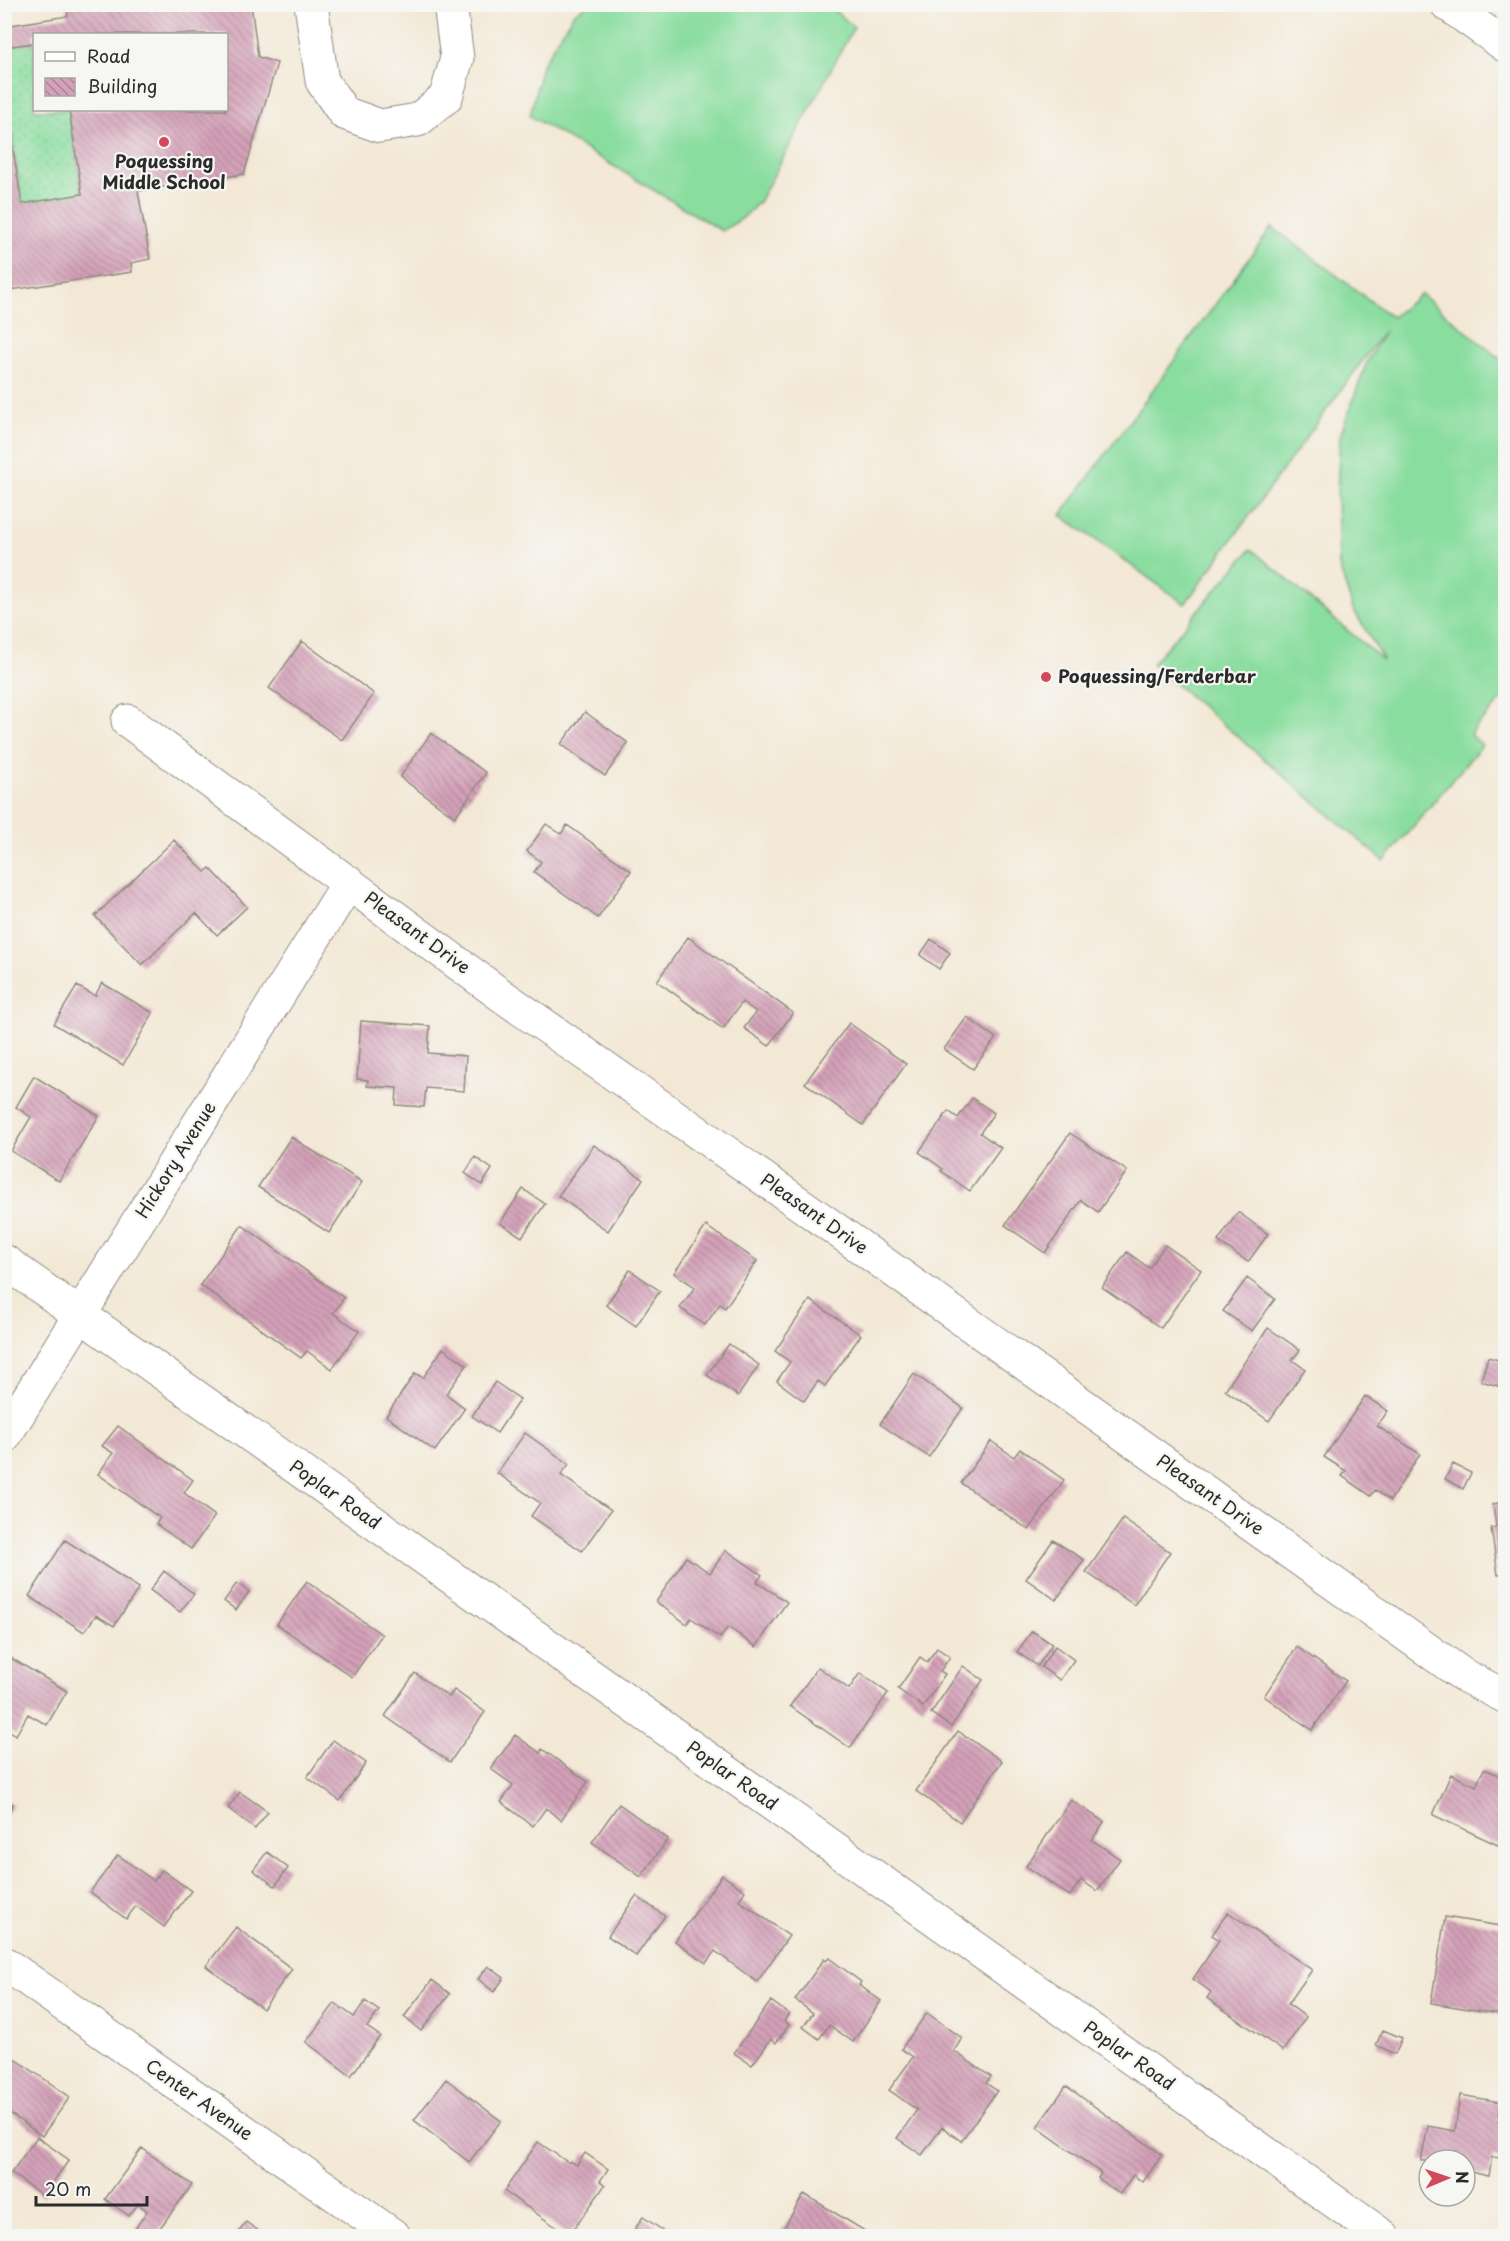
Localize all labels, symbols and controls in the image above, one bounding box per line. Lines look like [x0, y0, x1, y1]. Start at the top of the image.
legend [33, 33, 228, 111]
text: Road [87, 42, 131, 69]
text: Building [87, 72, 157, 99]
marker: Poquessing Middle School [157, 135, 171, 149]
place label: Poquessing Middle School [102, 147, 226, 195]
place label: Poquessing/Ferderbar [1058, 662, 1257, 689]
marker: Poquessing/Ferderbar [1039, 670, 1053, 684]
street label: Pleasant Drive [359, 884, 477, 980]
street label: Hickory Avenue [128, 1095, 222, 1223]
street label: Pleasant Drive [756, 1166, 874, 1260]
street label: Pleasant Drive [1152, 1447, 1270, 1541]
street label: Poplar Road [285, 1452, 387, 1535]
street label: Poplar Road [682, 1733, 784, 1816]
street label: Poplar Road [1079, 2013, 1181, 2096]
street label: Center Avenue [141, 2052, 259, 2146]
north arrow [1417, 2148, 1477, 2208]
scale bar [36, 2169, 147, 2207]
text: N [1451, 2171, 1475, 2184]
text: 20 m [45, 2175, 91, 2202]

